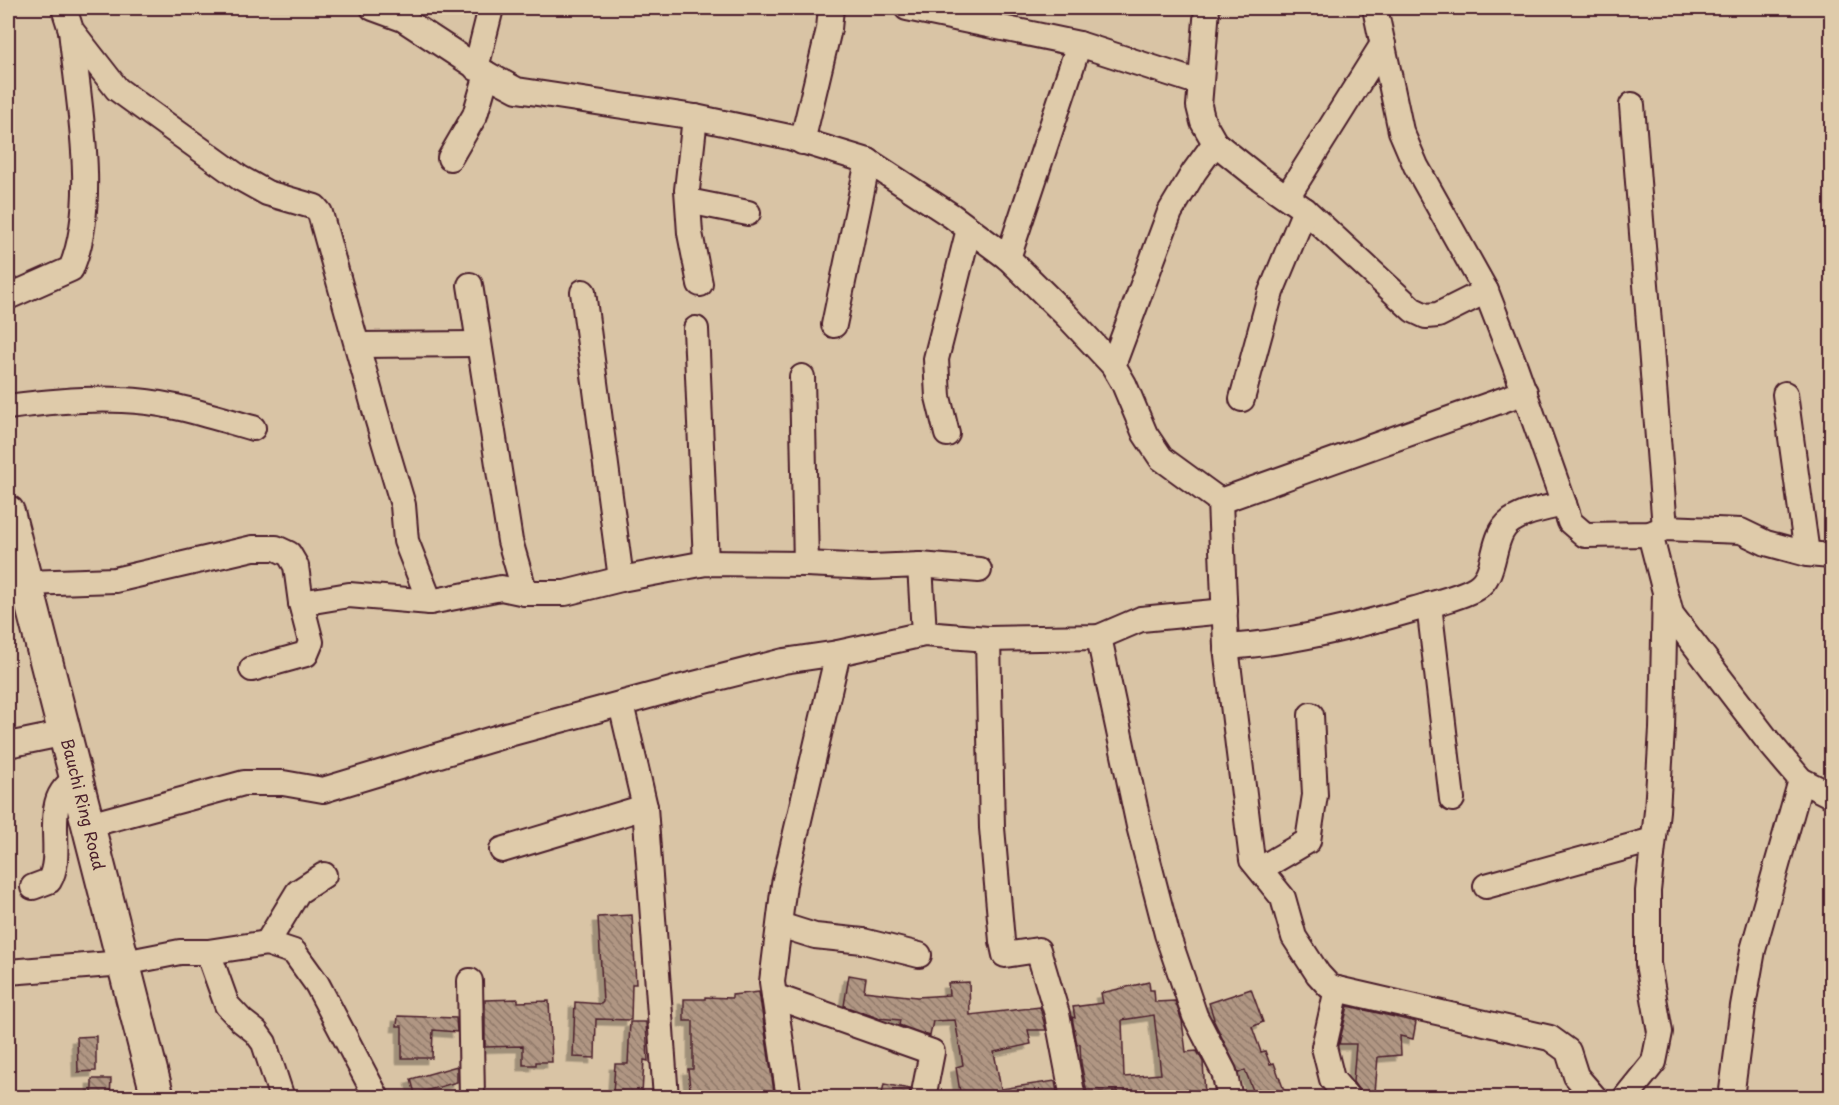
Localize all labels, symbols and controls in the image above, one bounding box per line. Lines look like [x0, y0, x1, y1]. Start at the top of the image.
street label: Bauchi Ring Road [56, 736, 112, 872]

